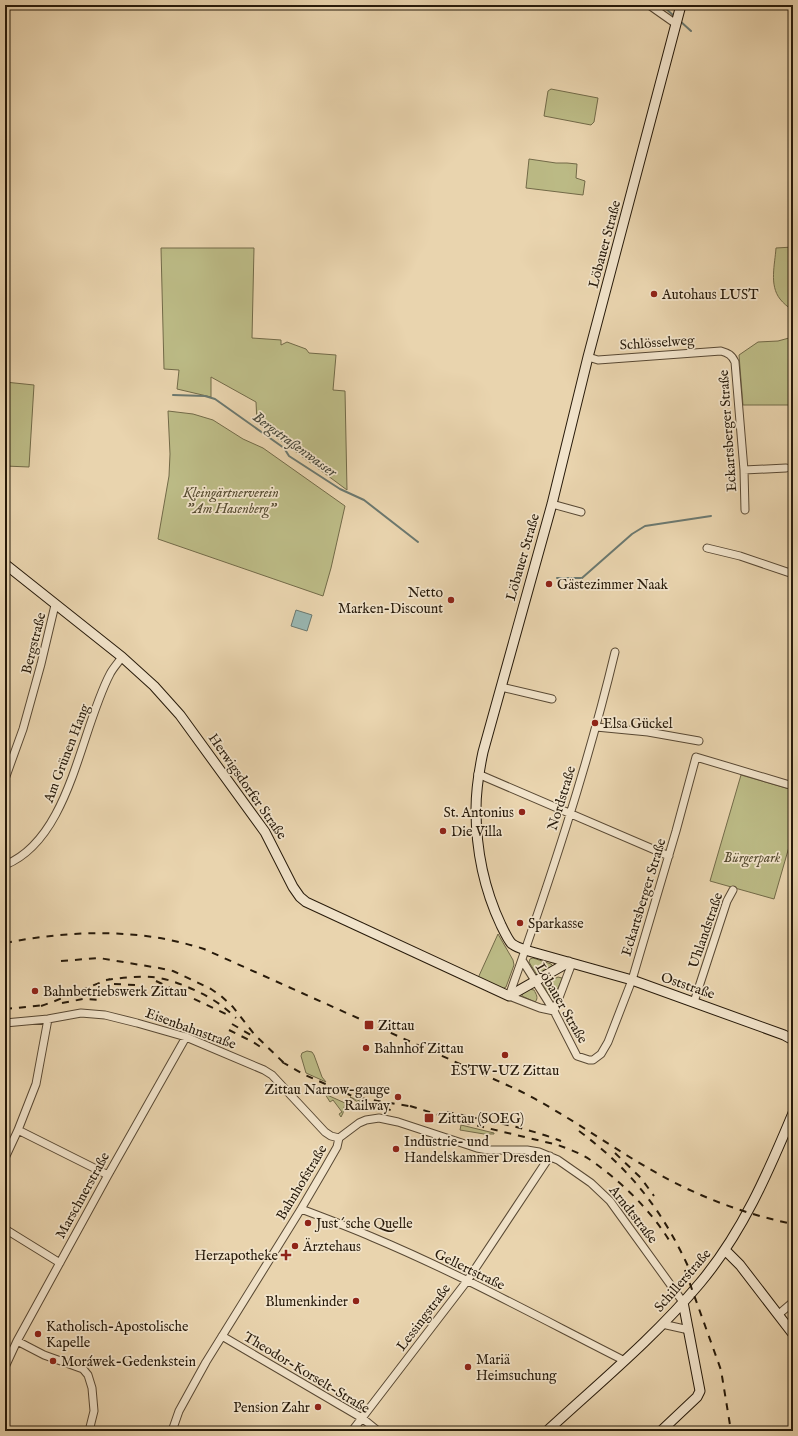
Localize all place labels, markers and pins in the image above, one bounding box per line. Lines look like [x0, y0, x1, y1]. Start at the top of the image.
place label: Autohaus LUST [661, 286, 759, 304]
marker: Autohaus LUST [649, 289, 659, 299]
place label: Gästezimmer Naak [557, 576, 669, 594]
marker: Gästezimmer Naak [544, 579, 554, 589]
place label: Netto Marken-Discount [338, 584, 443, 618]
marker: Netto Marken-Discount [446, 595, 456, 605]
place label: Elsa Gückel [603, 715, 673, 733]
marker: Elsa Gückel [590, 718, 600, 728]
place label: St. Antonius [444, 804, 514, 822]
marker: St. Antonius [517, 807, 527, 817]
place label: Die Villa [451, 823, 503, 841]
marker: Die Villa [438, 826, 448, 836]
place label: Sparkasse [528, 915, 584, 933]
marker: Sparkasse [515, 918, 525, 928]
place label: Bahnbetriebswerk Zittau [43, 983, 187, 1001]
marker: Bahnbetriebswerk Zittau [30, 986, 40, 996]
place label: Zittau [378, 1017, 414, 1035]
marker: Zittau [363, 1019, 375, 1031]
place label: Bahnhof Zittau [374, 1040, 464, 1058]
marker: Bahnhof Zittau [361, 1043, 371, 1053]
marker: ESTW-UZ Zittau [500, 1050, 510, 1060]
place label: ESTW-UZ Zittau [451, 1062, 559, 1080]
place label: Zittau Narrow-gauge Railway [264, 1081, 391, 1115]
marker: Zittau Narrow-gauge Railway [393, 1092, 403, 1102]
place label: Zittau (SOEG) [438, 1110, 524, 1128]
marker: Zittau (SOEG) [423, 1112, 435, 1124]
place label: Industrie- und Handelskammer Dresden [404, 1133, 552, 1167]
marker: Industrie- und Handelskammer Dresden [391, 1144, 401, 1154]
place label: Just´sche Quelle [314, 1215, 413, 1233]
marker: Just´sche Quelle [303, 1218, 313, 1228]
place label: Ärztehaus [302, 1237, 361, 1256]
marker: Ärztehaus [290, 1241, 300, 1251]
place label: Herzapotheke [194, 1247, 279, 1265]
marker: Herzapotheke [281, 1250, 291, 1260]
place label: Blumenkinder [265, 1293, 348, 1311]
marker: Blumenkinder [351, 1296, 361, 1306]
place label: Katholisch-Apostolische Kapelle [46, 1318, 189, 1352]
marker: Katholisch-Apostolische Kapelle [33, 1329, 43, 1339]
place label: Mariä Heimsuchung [476, 1351, 557, 1385]
place label: Moráwek-Gedenkstein [61, 1353, 196, 1371]
marker: Moráwek-Gedenkstein [48, 1356, 58, 1366]
marker: Mariä Heimsuchung [463, 1362, 473, 1372]
place label: Pension Zahr [233, 1399, 310, 1417]
marker: Pension Zahr [313, 1402, 323, 1412]

